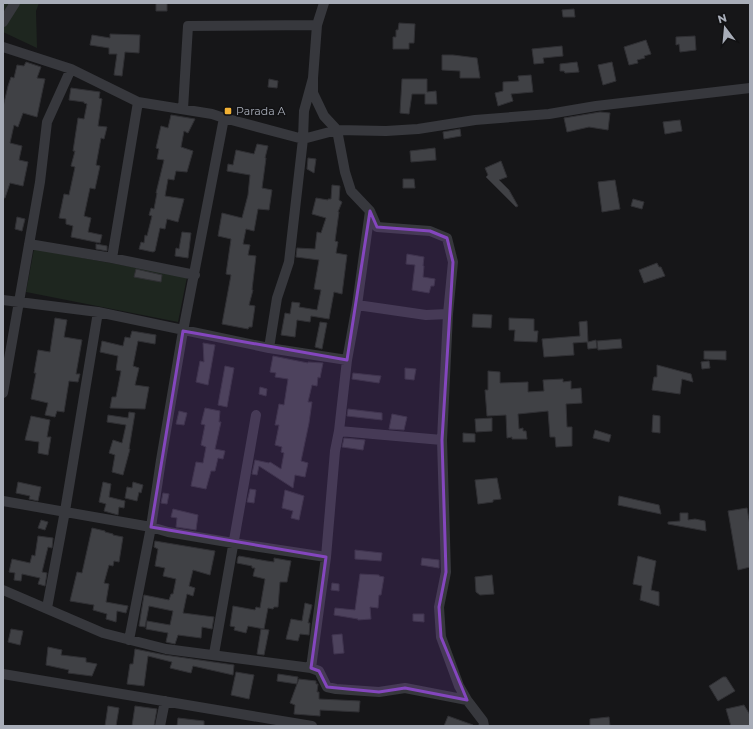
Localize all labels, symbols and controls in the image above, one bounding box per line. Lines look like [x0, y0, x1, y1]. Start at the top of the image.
north arrow [705, 8, 745, 48]
text: N [716, 10, 728, 26]
place label: Parada A [236, 104, 286, 118]
marker: Parada A [223, 106, 233, 116]

